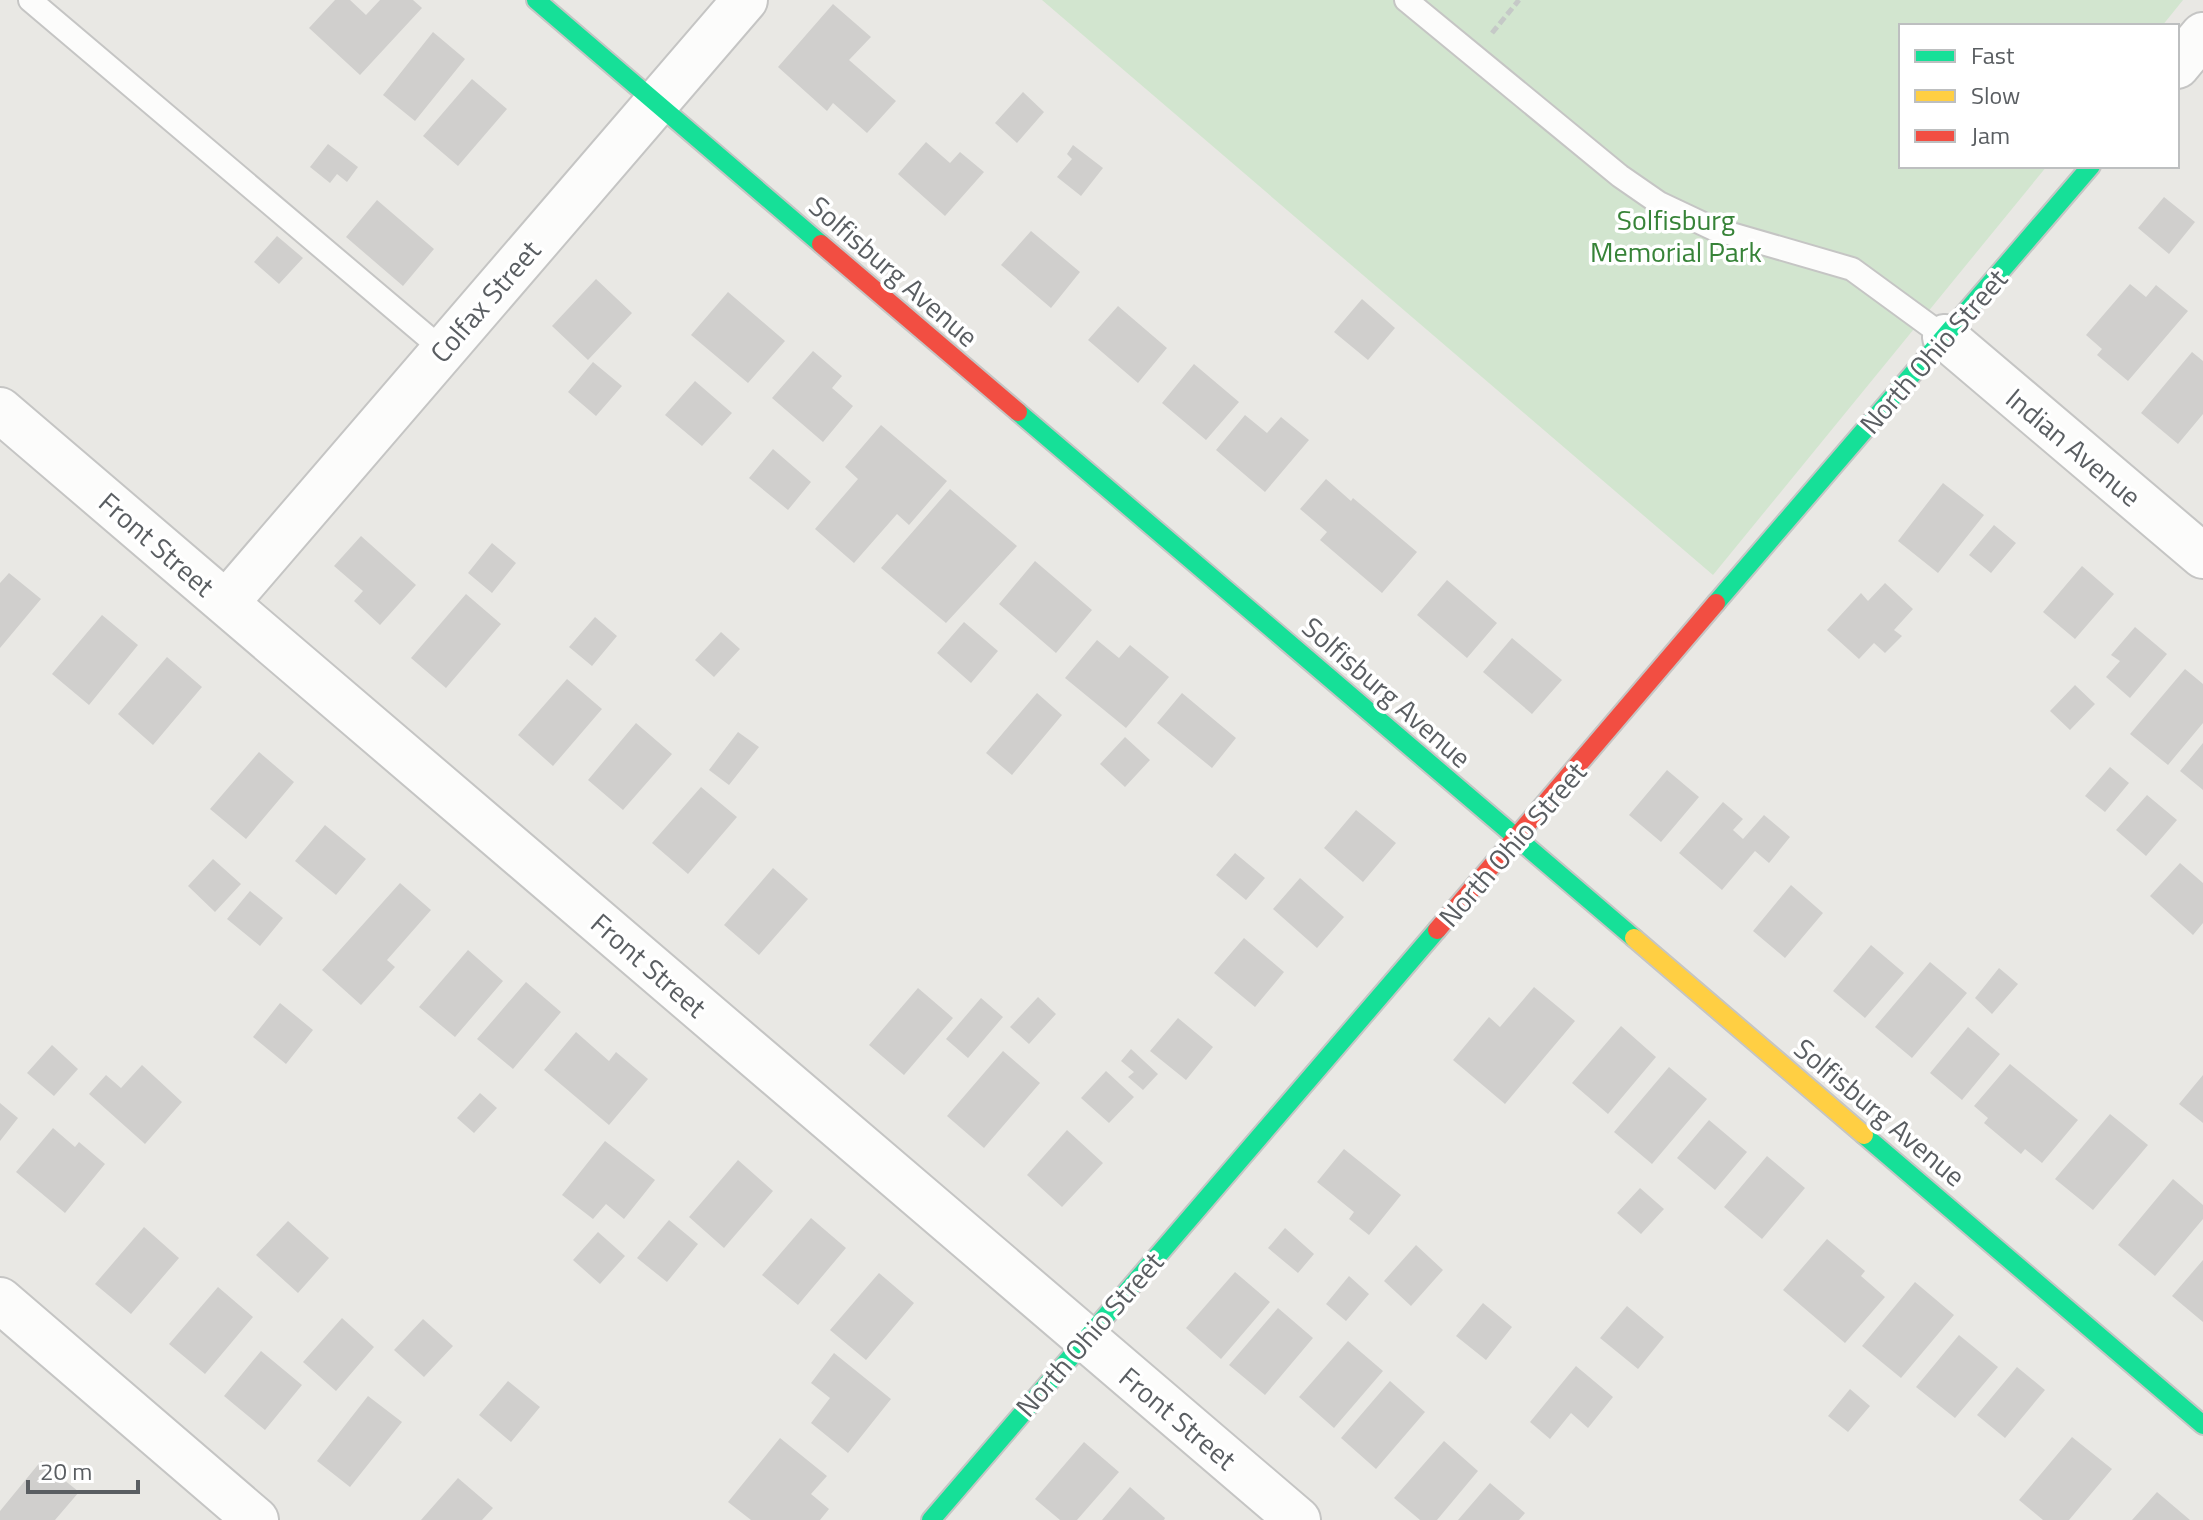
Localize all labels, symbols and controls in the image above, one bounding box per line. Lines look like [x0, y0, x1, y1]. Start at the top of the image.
legend [1899, 24, 2179, 168]
text: Fast [1971, 37, 2015, 73]
text: Slow [1971, 77, 2020, 113]
text: Jam [1971, 117, 2010, 153]
street label: Solfisburg Avenue [800, 185, 988, 357]
park label: Solfisburg Memorial Park [1590, 198, 1762, 273]
street label: Colfax Street [419, 230, 551, 372]
street label: North Ohio Street [1849, 259, 2017, 443]
street label: Indian Avenue [1997, 377, 2151, 517]
street label: Front Street [90, 481, 225, 607]
street label: Solfisburg Avenue [1293, 606, 1481, 778]
street label: North Ohio Street [1428, 752, 1596, 936]
street label: Front Street [582, 902, 717, 1028]
street label: Solfisburg Avenue [1785, 1027, 1975, 1197]
street label: North Ohio Street [1005, 1242, 1173, 1426]
street label: Front Street [1110, 1356, 1246, 1480]
scale bar [28, 1444, 138, 1494]
text: 20 m [40, 1453, 92, 1489]

